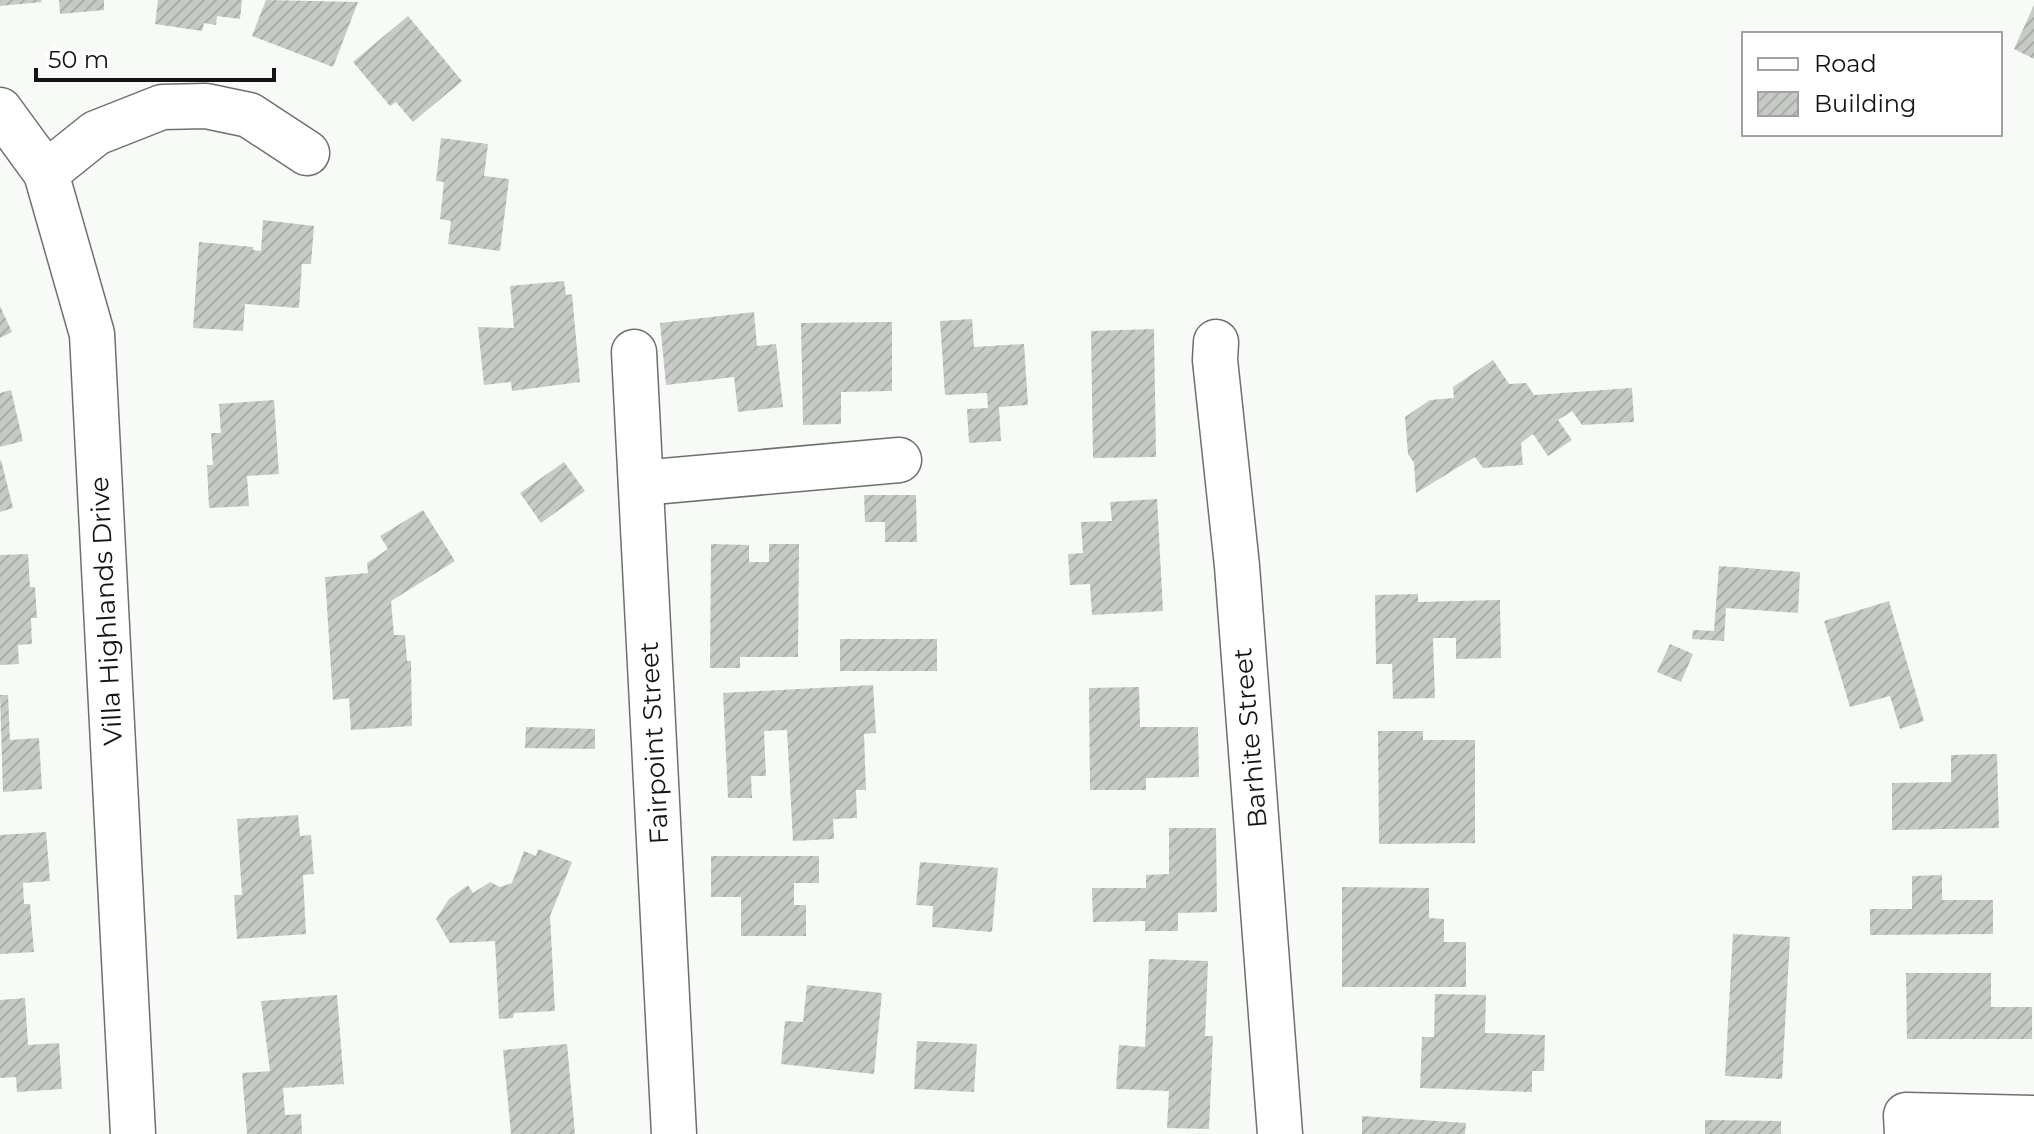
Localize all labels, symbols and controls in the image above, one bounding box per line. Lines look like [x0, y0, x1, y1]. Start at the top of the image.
scale bar [36, 32, 274, 82]
legend [1742, 32, 2002, 136]
text: 50 m [48, 45, 109, 74]
text: Road [1814, 49, 1877, 78]
text: Building [1814, 89, 1917, 118]
street label: Villa Highlands Drive [83, 476, 129, 746]
street label: Fairpoint Street [633, 641, 675, 845]
street label: Barhite Street [1226, 647, 1274, 829]

